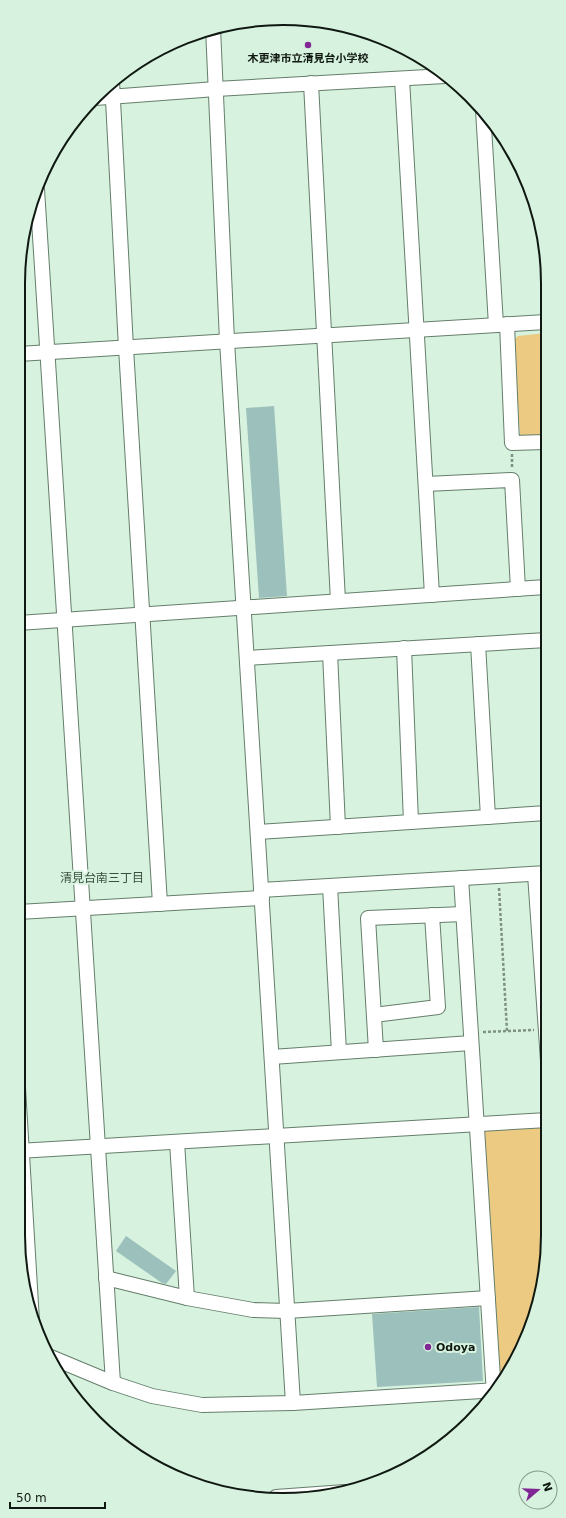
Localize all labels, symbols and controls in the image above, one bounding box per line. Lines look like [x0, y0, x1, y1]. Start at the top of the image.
marker: 木更津市立清見台小学校 [303, 40, 313, 50]
place label: 木更津市立清見台小学校 [248, 52, 369, 65]
district label: 清見台南三丁目 [60, 871, 144, 885]
place label: Odoya [436, 1341, 475, 1354]
marker: Odoya [423, 1342, 433, 1352]
north arrow [518, 1470, 558, 1510]
text: N [539, 1480, 555, 1493]
scale bar [10, 1484, 105, 1510]
text: 50 m [16, 1491, 47, 1505]

